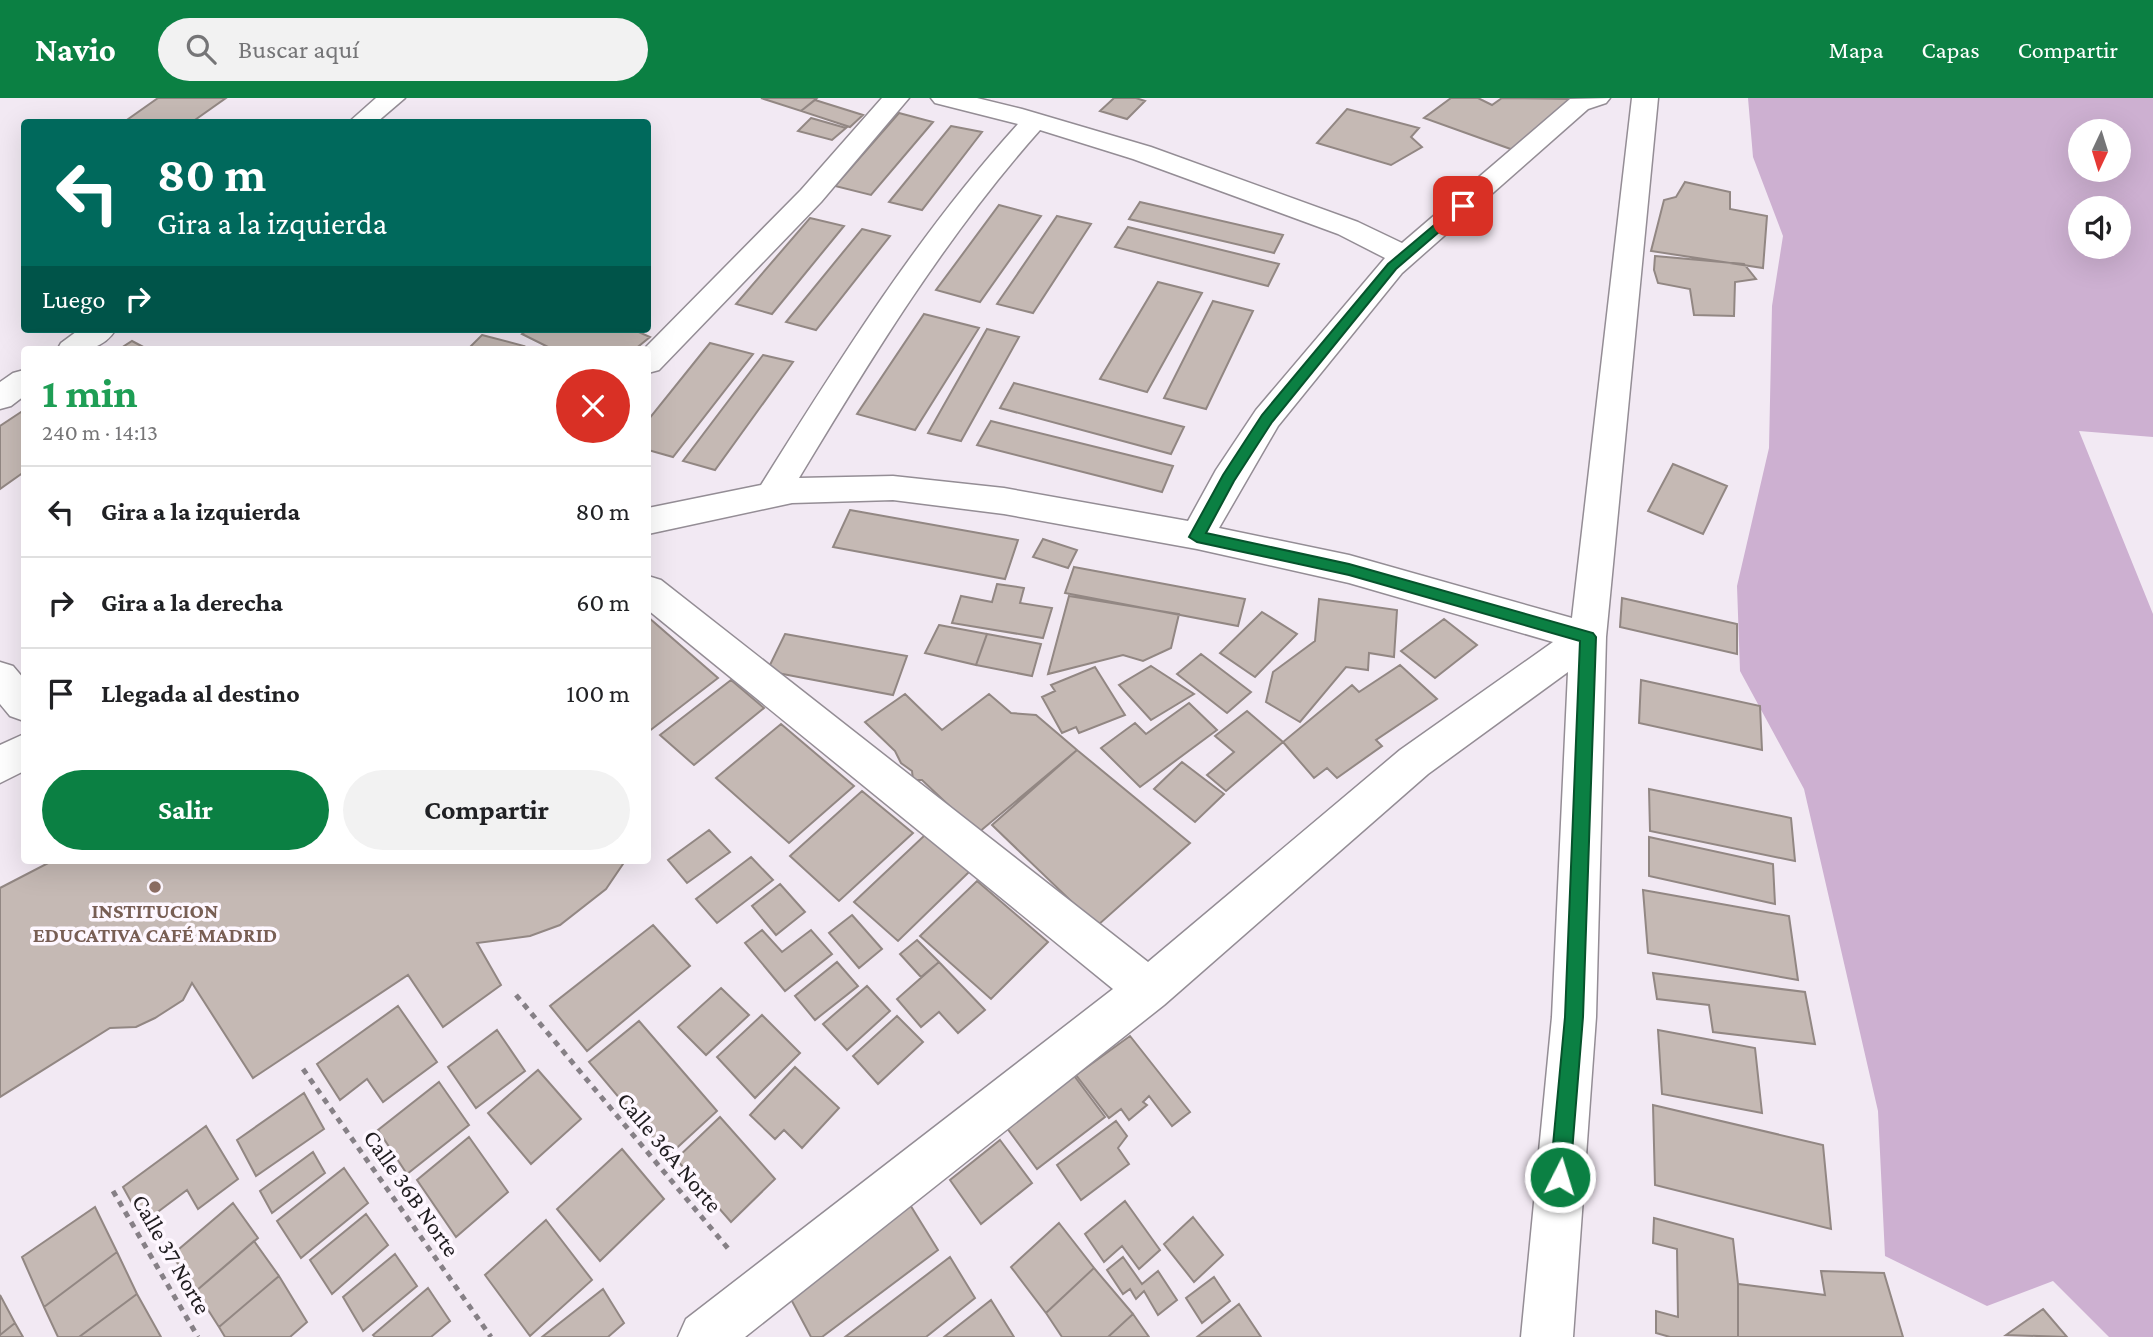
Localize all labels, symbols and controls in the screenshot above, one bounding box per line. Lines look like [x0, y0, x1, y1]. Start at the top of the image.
search box [158, 18, 648, 81]
icon: search [182, 30, 220, 68]
text: Navio [35, 31, 116, 68]
text: Buscar aquí [238, 35, 359, 64]
text: Mapa [1829, 36, 1884, 63]
text: Capas [1922, 36, 1980, 63]
text: Compartir [2018, 36, 2118, 63]
north arrow [2068, 119, 2132, 182]
map controls [2068, 119, 2131, 259]
icon: left [42, 147, 133, 238]
text: 80 m [157, 147, 266, 202]
pin [1433, 176, 1493, 236]
icon: arrive [1444, 187, 1482, 225]
button: sound [2068, 196, 2131, 259]
text: Gira a la izquierda [157, 205, 387, 241]
icon: right [119, 280, 157, 318]
text: Luego [42, 285, 105, 314]
text: 1 min [42, 369, 138, 416]
button: close [556, 369, 630, 443]
text: 240 m · 14:13 [42, 419, 158, 445]
icon: left [42, 493, 80, 531]
text: Gira a la izquierda [101, 497, 300, 526]
text: 80 m [576, 497, 630, 526]
icon: right [42, 584, 80, 622]
text: Gira a la derecha [101, 588, 283, 617]
text: 60 m [576, 588, 630, 617]
icon: arrive [42, 675, 80, 713]
text: Llegada al destino [101, 679, 300, 708]
text: 100 m [566, 679, 630, 708]
button: Salir [42, 770, 329, 850]
button: Compartir [343, 770, 630, 850]
marker: INSTITUCION EDUCATIVA CAFÉ MADRID [147, 879, 163, 895]
place label: INSTITUCION EDUCATIVA CAFÉ MADRID [33, 899, 277, 947]
street label: Calle 36A Norte [612, 1086, 728, 1218]
street label: Calle 36B Norte [358, 1124, 466, 1262]
position arrow [1523, 1140, 1597, 1214]
street label: Calle 37 Norte [127, 1189, 217, 1319]

